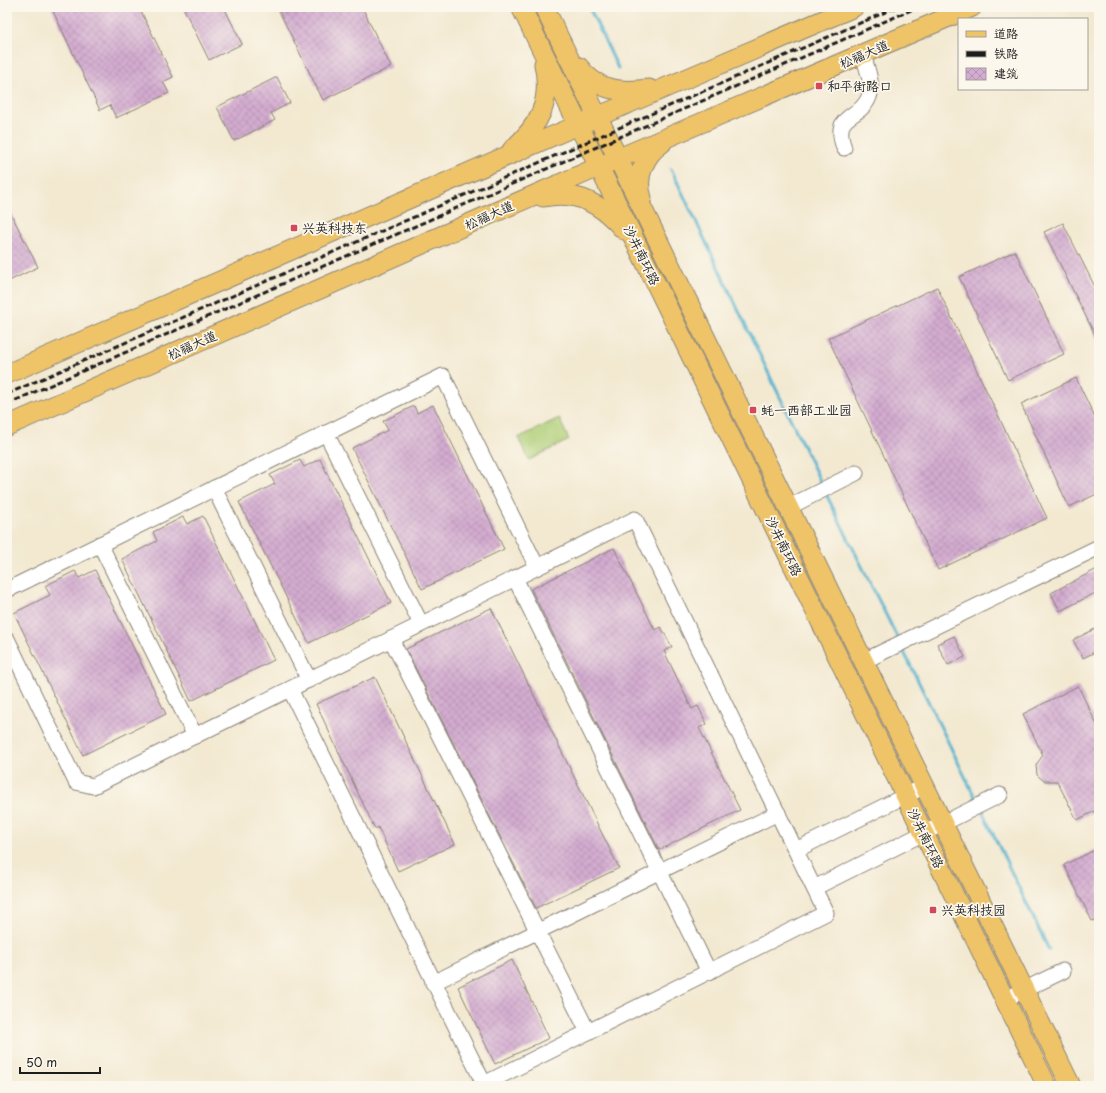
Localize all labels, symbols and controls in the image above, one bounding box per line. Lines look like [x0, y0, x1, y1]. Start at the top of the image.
legend [958, 18, 1088, 90]
text: 道路 [994, 24, 1018, 42]
street label: 松福大道 [836, 35, 891, 72]
text: 铁路 [994, 44, 1018, 62]
text: 建筑 [994, 64, 1018, 82]
place label: 和平街路口 [827, 76, 892, 95]
marker: 和平街路口 [814, 81, 824, 91]
street label: 松福大道 [461, 195, 516, 234]
place label: 兴英科技东 [302, 218, 367, 237]
street label: 沙井南环路 [620, 221, 665, 288]
marker: 兴英科技东 [289, 223, 299, 233]
street label: 松福大道 [164, 325, 219, 364]
place label: 蚝一西部工业园 [761, 400, 852, 419]
marker: 蚝一西部工业园 [748, 405, 758, 415]
street label: 沙井南环路 [762, 512, 807, 579]
street label: 沙井南环路 [904, 804, 949, 871]
place label: 兴英科技园 [941, 900, 1006, 919]
marker: 兴英科技园 [928, 905, 938, 915]
scale bar [20, 1049, 100, 1075]
text: 50 m [26, 1053, 57, 1071]

